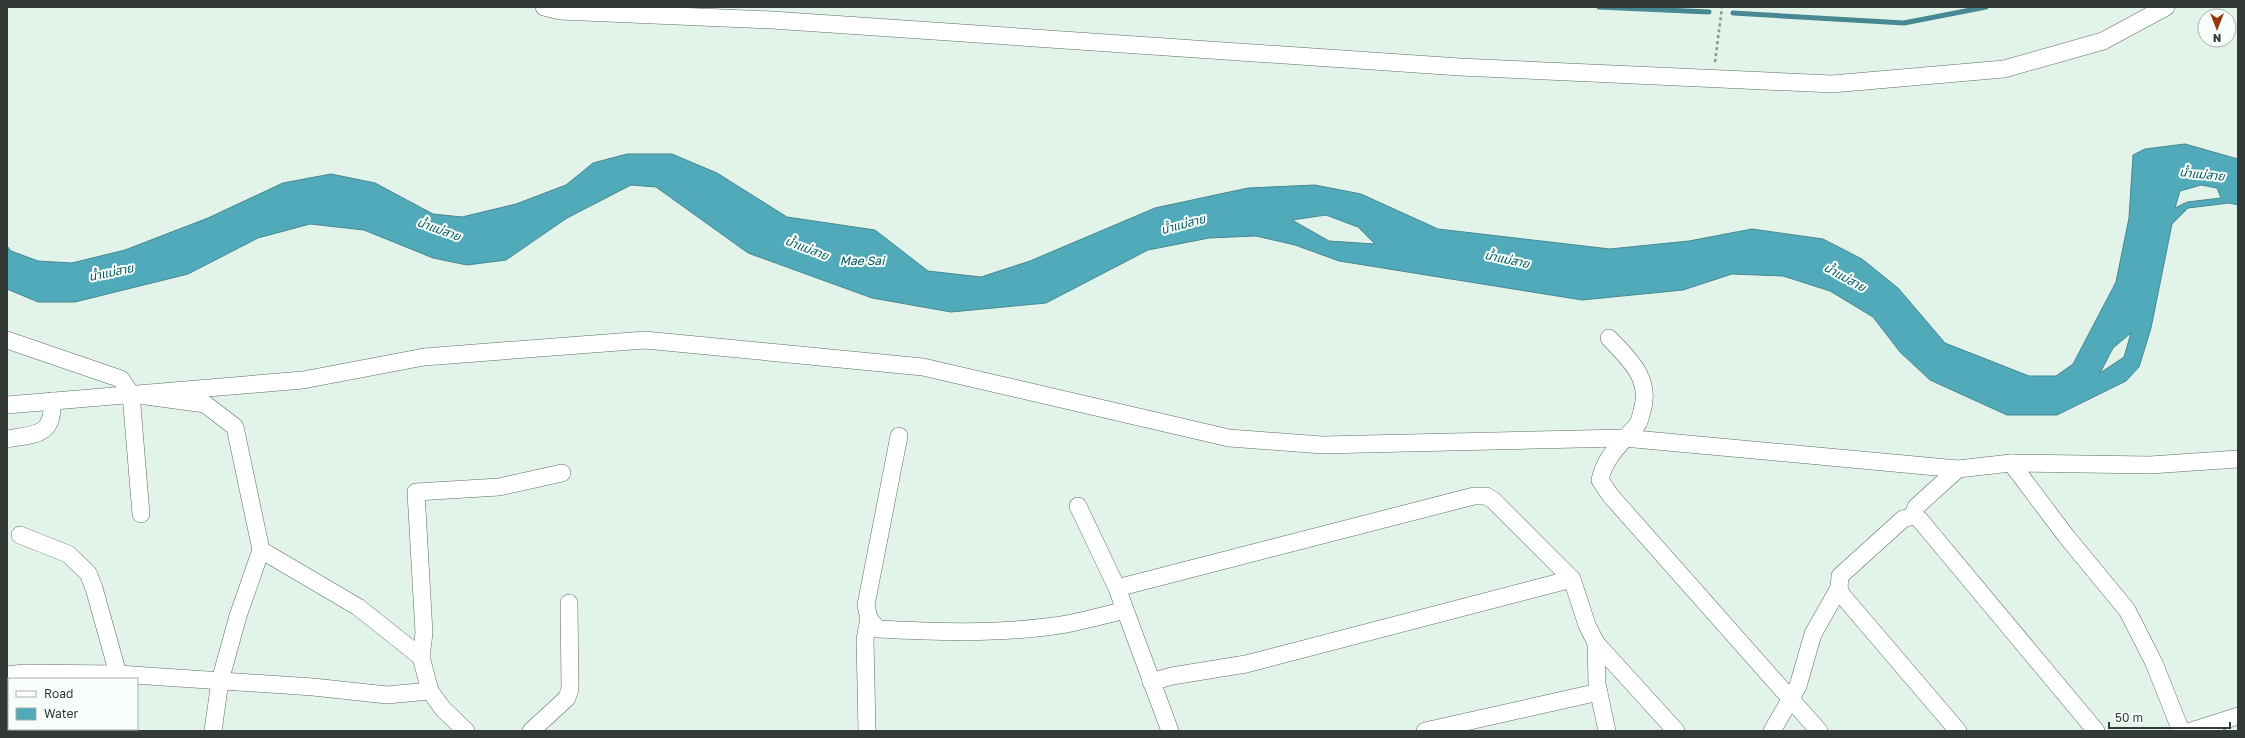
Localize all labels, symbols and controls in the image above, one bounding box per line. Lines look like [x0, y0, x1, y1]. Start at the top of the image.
north arrow [2197, 8, 2237, 48]
text: N [2213, 32, 2221, 45]
water label: น้ำแม่สาย [2179, 163, 2226, 184]
water label: น้ำแม่สาย [1159, 210, 1208, 237]
water label: น้ำแม่สาย [415, 213, 464, 244]
water label: น้ำแม่สาย [783, 232, 832, 263]
water label: น้ำแม่สาย [1483, 246, 1532, 271]
water label: Mae Sai [840, 253, 886, 268]
water label: น้ำแม่สาย [87, 259, 136, 284]
water label: น้ำแม่สาย [1822, 259, 1870, 295]
legend [8, 678, 138, 730]
text: Road [44, 686, 73, 701]
scale bar [2109, 704, 2230, 730]
text: Water [44, 706, 78, 721]
text: 50 m [2115, 710, 2143, 725]

